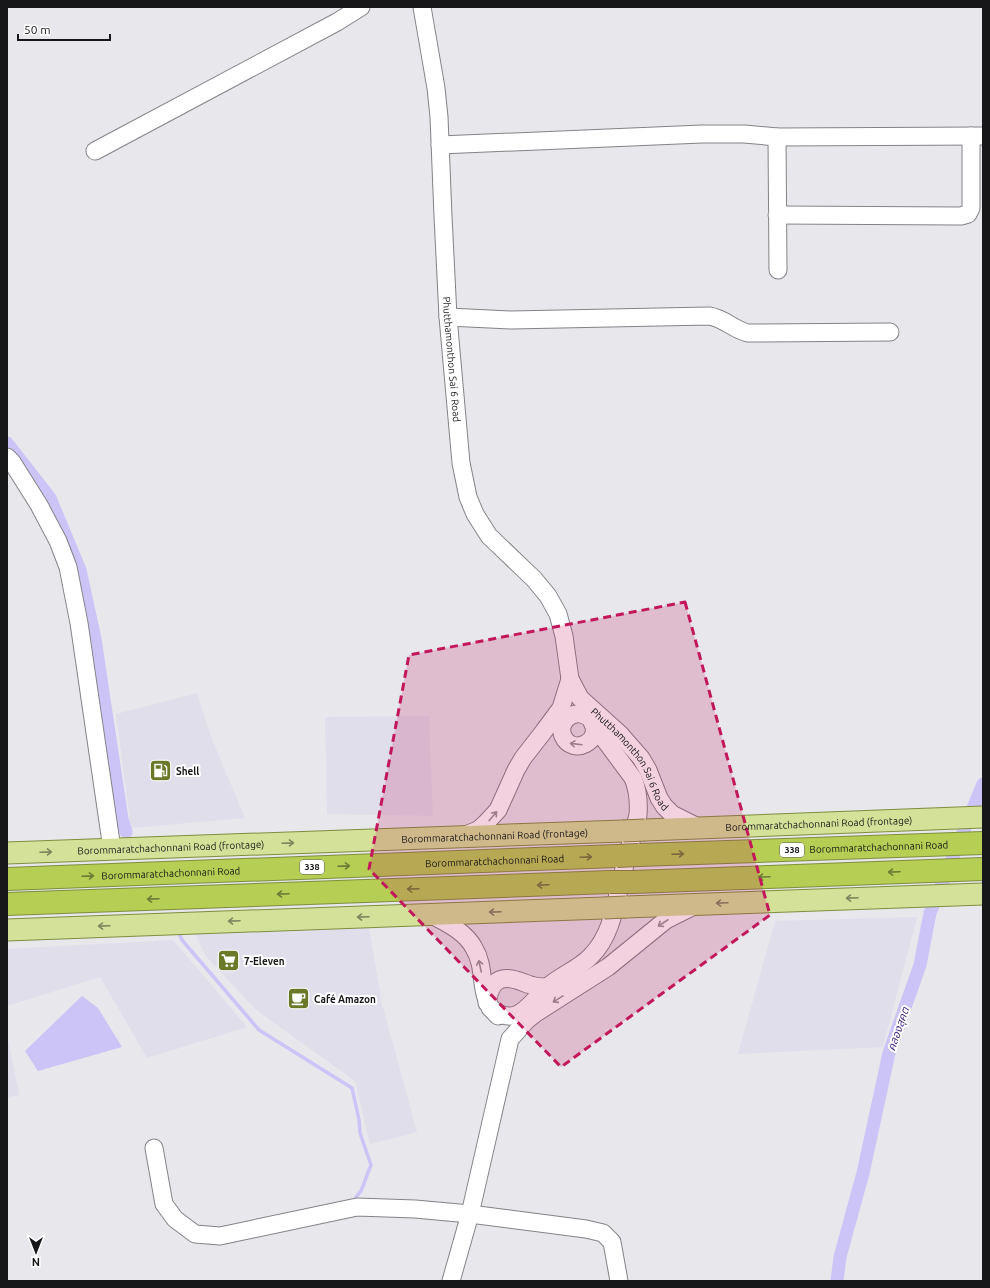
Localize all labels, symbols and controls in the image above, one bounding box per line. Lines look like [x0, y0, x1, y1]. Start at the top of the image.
scale bar [18, 16, 110, 42]
text: 50 m [24, 23, 51, 36]
street label: Phutthamonthon Sai 6 Road [441, 296, 463, 423]
street label: Phutthamonthon Sai 6 Road [589, 705, 671, 813]
one-way arrow [570, 741, 583, 748]
fuel station icon: Shell [147, 758, 173, 784]
place label: Shell [176, 766, 199, 777]
one-way arrow [488, 810, 497, 821]
street label: Borommaratchachonnani Road (frontage) [725, 814, 912, 832]
street label: Borommaratchachonnani Road (frontage) [401, 827, 588, 844]
street label: Borommaratchachonnani Road (frontage) [77, 838, 265, 856]
one-way arrow [281, 839, 294, 847]
street label: Borommaratchachonnani Road [809, 839, 949, 855]
road number: 338 [780, 843, 804, 857]
one-way arrow [39, 848, 52, 856]
one-way arrow [671, 850, 684, 858]
street label: Borommaratchachonnani Road [425, 852, 564, 869]
one-way arrow [579, 854, 592, 861]
road number: 338 [300, 860, 324, 874]
one-way arrow [337, 863, 350, 870]
street label: Borommaratchachonnani Road [101, 865, 241, 881]
one-way arrow [888, 869, 901, 876]
one-way arrow [81, 872, 94, 879]
one-way arrow [758, 873, 771, 881]
one-way arrow [537, 881, 550, 889]
one-way arrow [407, 886, 420, 893]
one-way arrow [277, 890, 290, 898]
one-way arrow [147, 895, 160, 902]
one-way arrow [846, 895, 859, 902]
one-way arrow [716, 899, 729, 907]
one-way arrow [489, 908, 502, 915]
one-way arrow [357, 913, 370, 920]
one-way arrow [228, 918, 241, 925]
one-way arrow [657, 919, 669, 927]
one-way arrow [98, 923, 111, 930]
supermarket icon: 7-Eleven [216, 948, 242, 974]
place label: 7-Eleven [244, 956, 285, 967]
one-way arrow [476, 960, 484, 973]
cafe icon: Café Amazon [285, 986, 311, 1012]
place label: Café Amazon [314, 994, 376, 1005]
one-way arrow [552, 995, 564, 1003]
water label: คลองสุคต [885, 1005, 912, 1053]
north arrow [16, 1232, 56, 1272]
text: N [32, 1256, 40, 1268]

